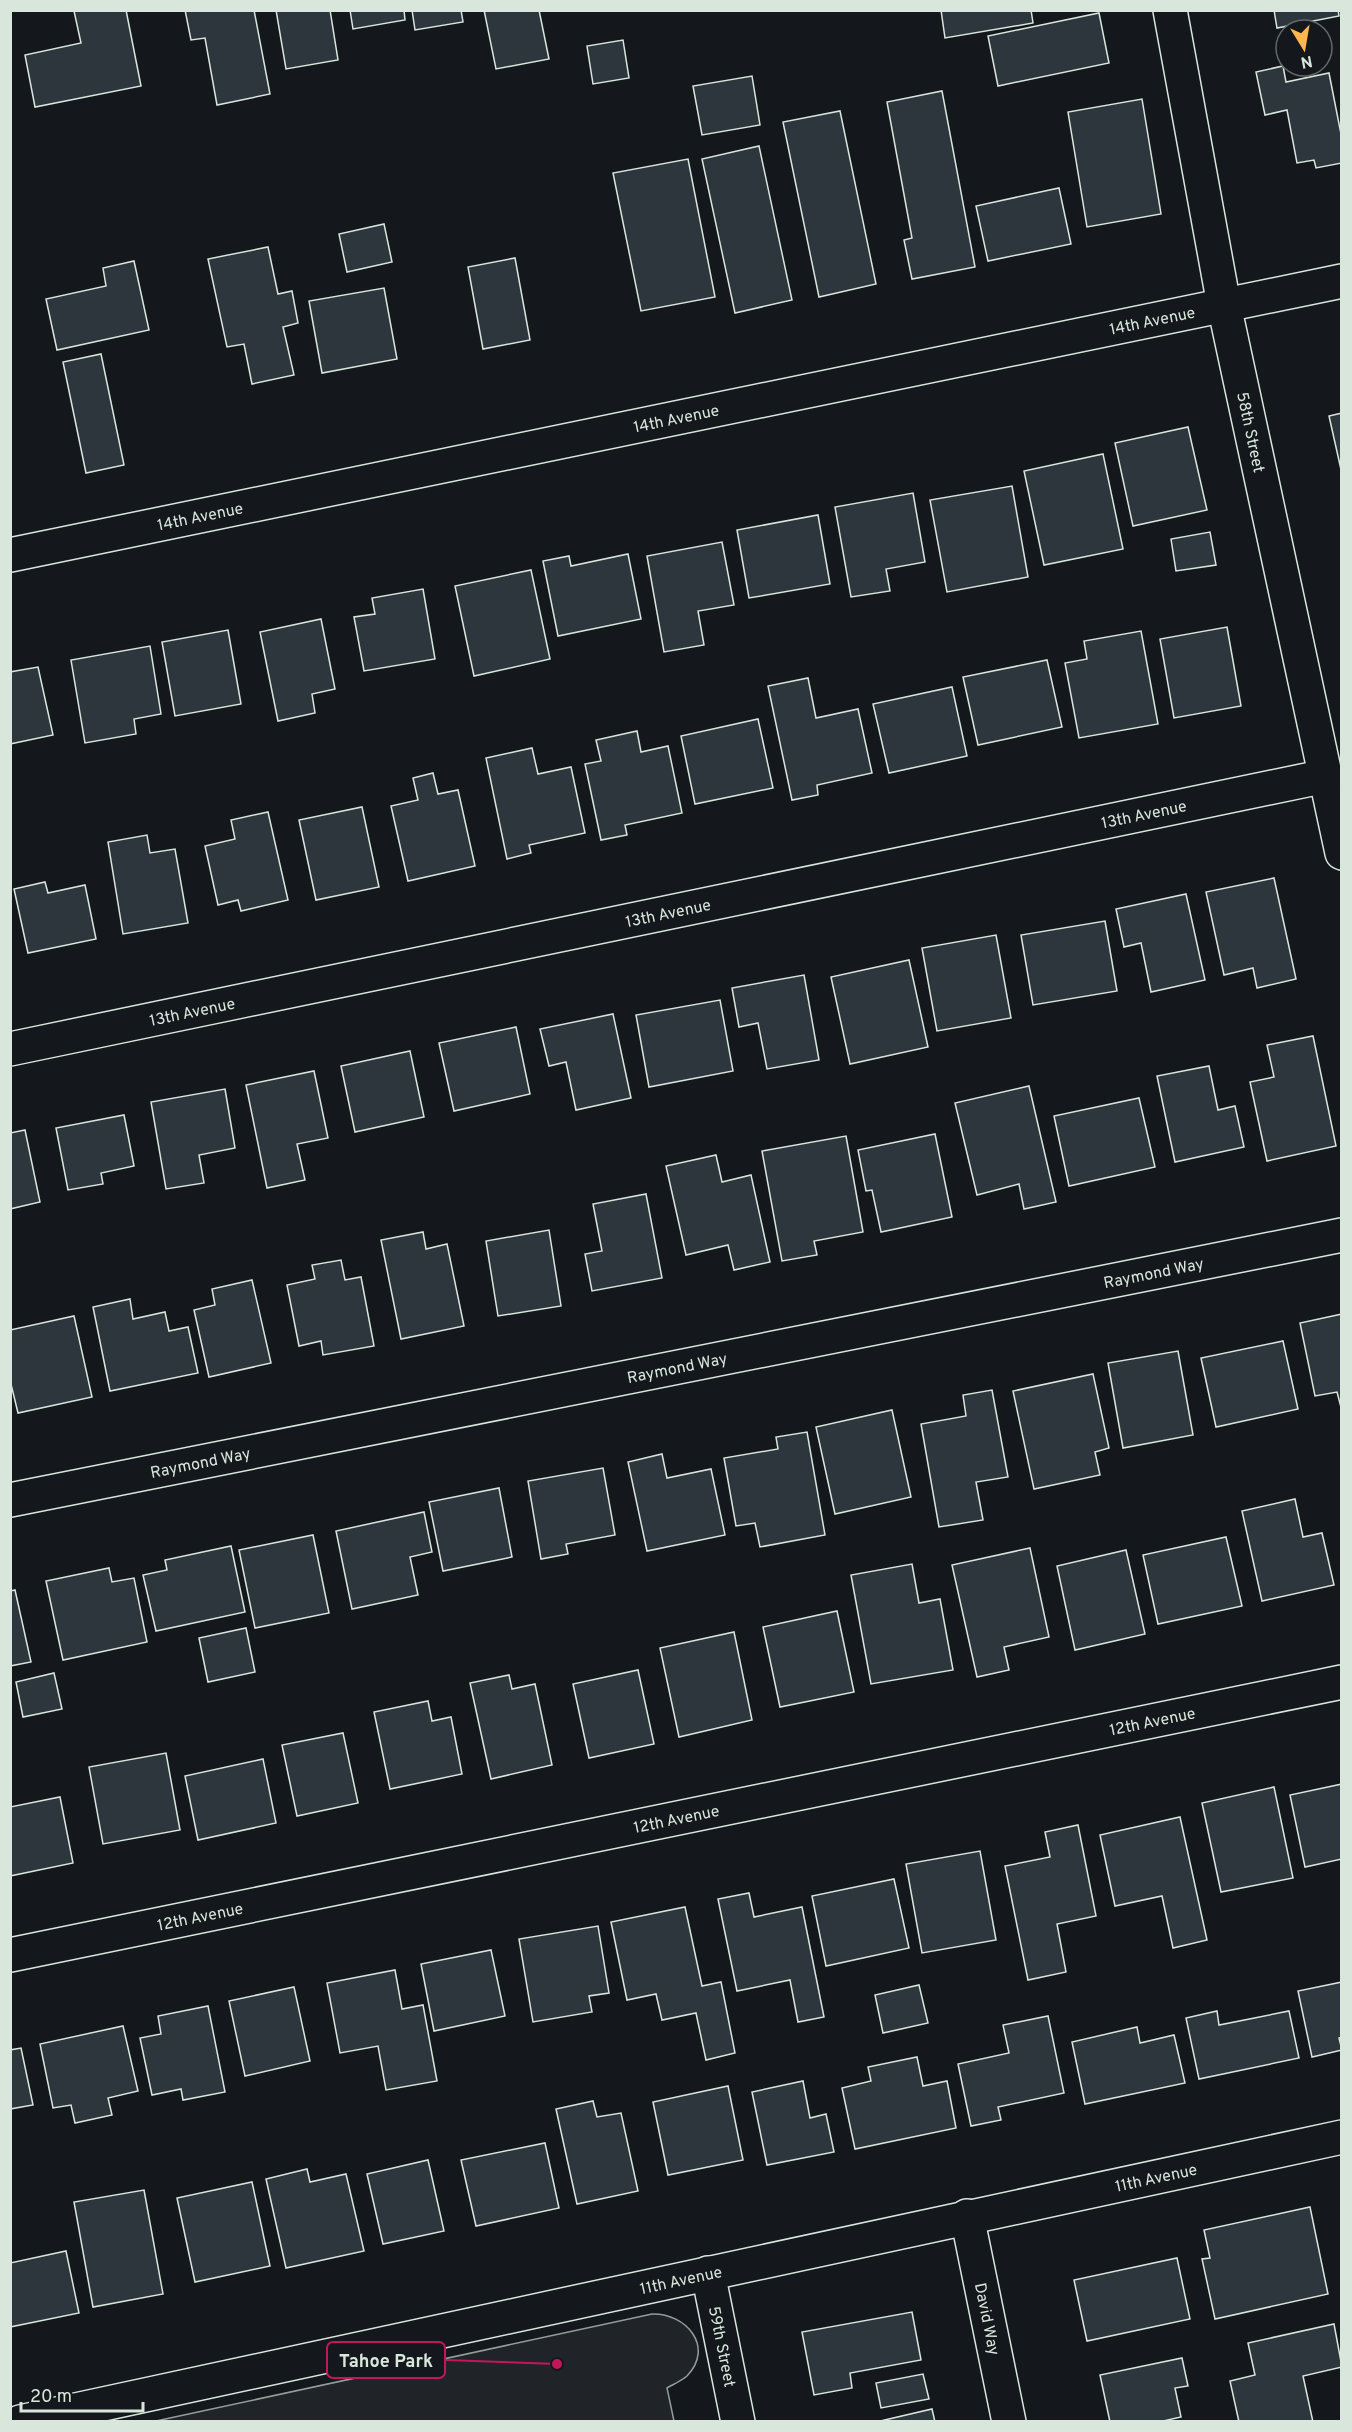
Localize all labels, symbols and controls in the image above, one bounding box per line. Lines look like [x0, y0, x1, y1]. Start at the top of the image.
north arrow [1274, 18, 1334, 78]
text: N [1299, 50, 1314, 72]
street label: 14th Avenue [1108, 303, 1197, 341]
street label: 58th Street [1231, 390, 1268, 475]
street label: 14th Avenue [632, 401, 721, 439]
street label: 14th Avenue [156, 499, 245, 536]
street label: 13th Avenue [1100, 797, 1189, 834]
street label: 13th Avenue [624, 896, 713, 933]
street label: 13th Avenue [148, 995, 237, 1032]
street label: Raymond Way [1102, 1255, 1206, 1294]
street label: Raymond Way [625, 1350, 729, 1389]
street label: Raymond Way [149, 1444, 253, 1484]
street label: 12th Avenue [1108, 1704, 1197, 1741]
street label: 12th Avenue [632, 1802, 721, 1839]
street label: 12th Avenue [156, 1899, 245, 1937]
street label: 11th Avenue [1113, 2161, 1199, 2198]
street label: 11th Avenue [638, 2263, 724, 2300]
street label: David Way [969, 2281, 1003, 2357]
street label: 59th Street [703, 2305, 739, 2389]
callout: Tahoe Park [327, 2342, 445, 2378]
text: Tahoe Park [339, 2351, 433, 2374]
scale bar [21, 2375, 142, 2413]
text: 20 m [30, 2386, 72, 2409]

